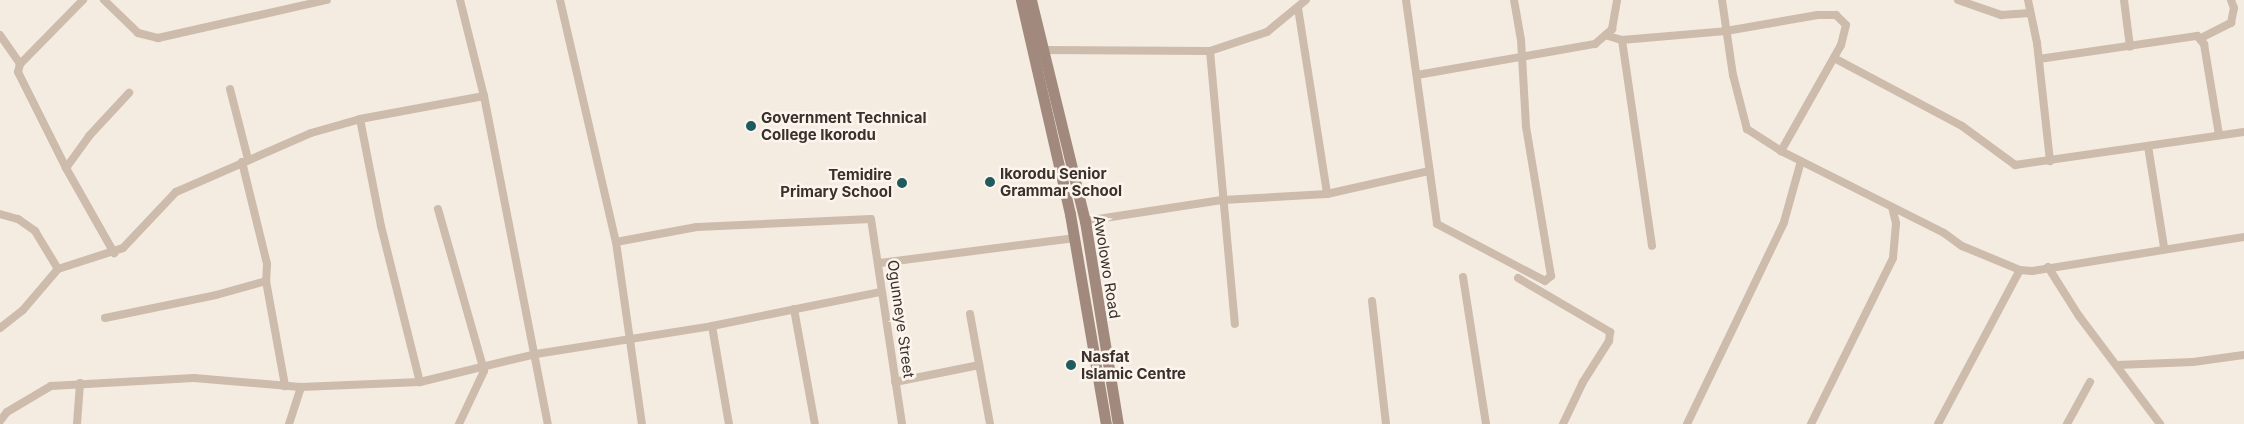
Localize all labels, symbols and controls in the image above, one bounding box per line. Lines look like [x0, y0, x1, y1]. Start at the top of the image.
place label: Government Technical College Ikorodu [761, 108, 926, 143]
marker: Government Technical College Ikorodu [745, 120, 757, 132]
place label: Ikorodu Senior Grammar School [1000, 164, 1122, 199]
place label: Temidire Primary School [780, 165, 892, 200]
marker: Ikorodu Senior Grammar School [984, 176, 996, 188]
marker: Temidire Primary School [896, 177, 908, 189]
street label: Awolowo Road [1090, 214, 1124, 320]
street label: Ogunneye Street [884, 259, 918, 379]
place label: Nasfat Islamic Centre [1081, 347, 1186, 382]
marker: Nasfat Islamic Centre [1065, 359, 1077, 371]

